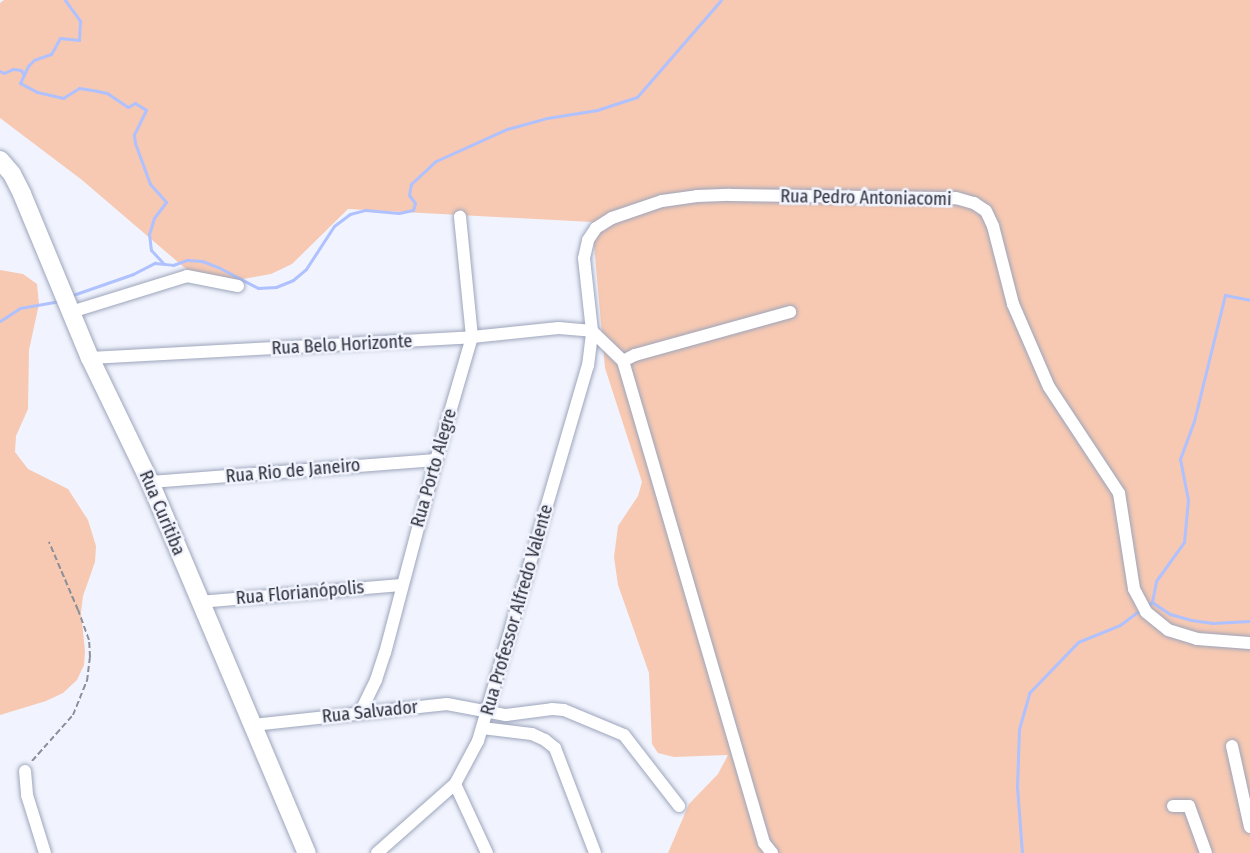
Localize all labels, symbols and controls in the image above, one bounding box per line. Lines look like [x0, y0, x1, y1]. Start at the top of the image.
street label: Rua Pedro Antoniacomi [780, 186, 952, 210]
street label: Rua Belo Horizonte [271, 331, 413, 359]
street label: Rua Porto Alegre [407, 406, 461, 530]
street label: Rua Rio de Janeiro [225, 454, 361, 488]
street label: Rua Curitiba [134, 467, 190, 559]
street label: Rua Professor Alfredo Valente [477, 502, 557, 718]
street label: Rua Florianópolis [235, 577, 365, 609]
street label: Rua Salvador [321, 696, 419, 728]

